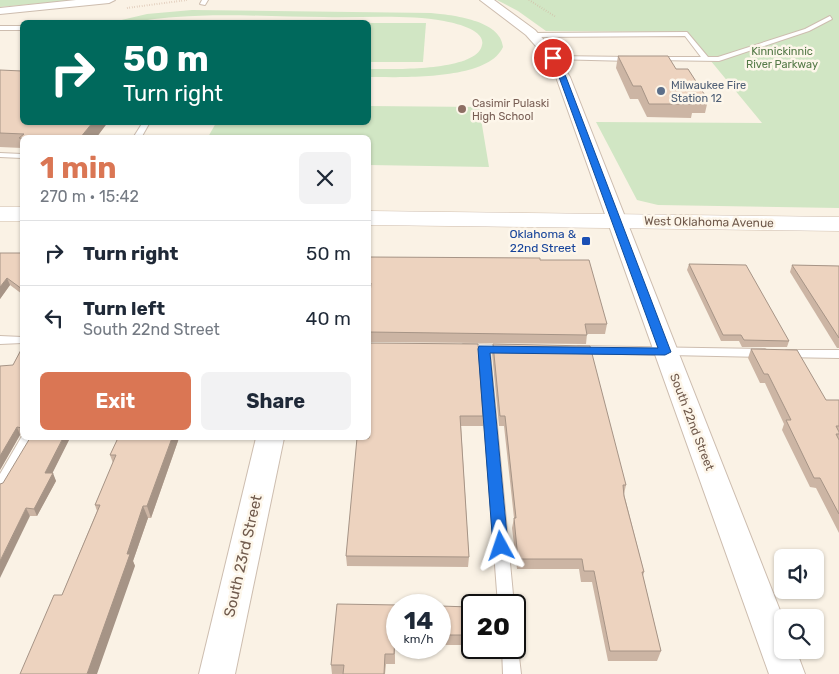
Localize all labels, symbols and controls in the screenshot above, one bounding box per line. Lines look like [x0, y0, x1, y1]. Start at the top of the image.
pin [532, 37, 574, 79]
text: 50 m [123, 38, 209, 80]
icon: right [40, 40, 105, 105]
icon: arrive [539, 44, 567, 72]
park label: Kinnickinnic River Parkway [746, 45, 818, 71]
place label: Milwaukee Fire Station 12 [671, 79, 746, 105]
text: Turn right [123, 80, 223, 107]
marker: Milwaukee Fire Station 12 [655, 85, 667, 97]
place label: Casimir Pulaski High School [472, 97, 549, 123]
marker: Casimir Pulaski High School [456, 103, 468, 115]
text: 1 min [40, 150, 117, 186]
button: close [299, 152, 351, 204]
text: 270 m · 15:42 [40, 187, 139, 206]
street label: West Oklahoma Avenue [644, 214, 774, 230]
place label: Oklahoma & 22nd Street [509, 227, 577, 255]
marker: Oklahoma & 22nd Street [580, 235, 592, 247]
icon: right [40, 239, 68, 267]
text: Turn right [83, 242, 178, 265]
text: 50 m [306, 242, 351, 265]
text: Turn left [83, 297, 165, 320]
icon: left [40, 304, 68, 332]
text: 40 m [306, 307, 351, 330]
text: South 22nd Street [83, 320, 220, 339]
button: Exit [40, 372, 191, 430]
button: Share [201, 372, 351, 430]
street label: South 22nd Street [667, 372, 717, 473]
street label: South 23rd Street [220, 493, 266, 619]
position arrow [474, 519, 526, 571]
map controls [774, 549, 824, 659]
button: sound [774, 549, 824, 599]
speed limit sign: 20 [461, 594, 526, 659]
text: 14 [404, 606, 433, 635]
button: search [774, 609, 824, 659]
text: km/h [404, 632, 433, 646]

